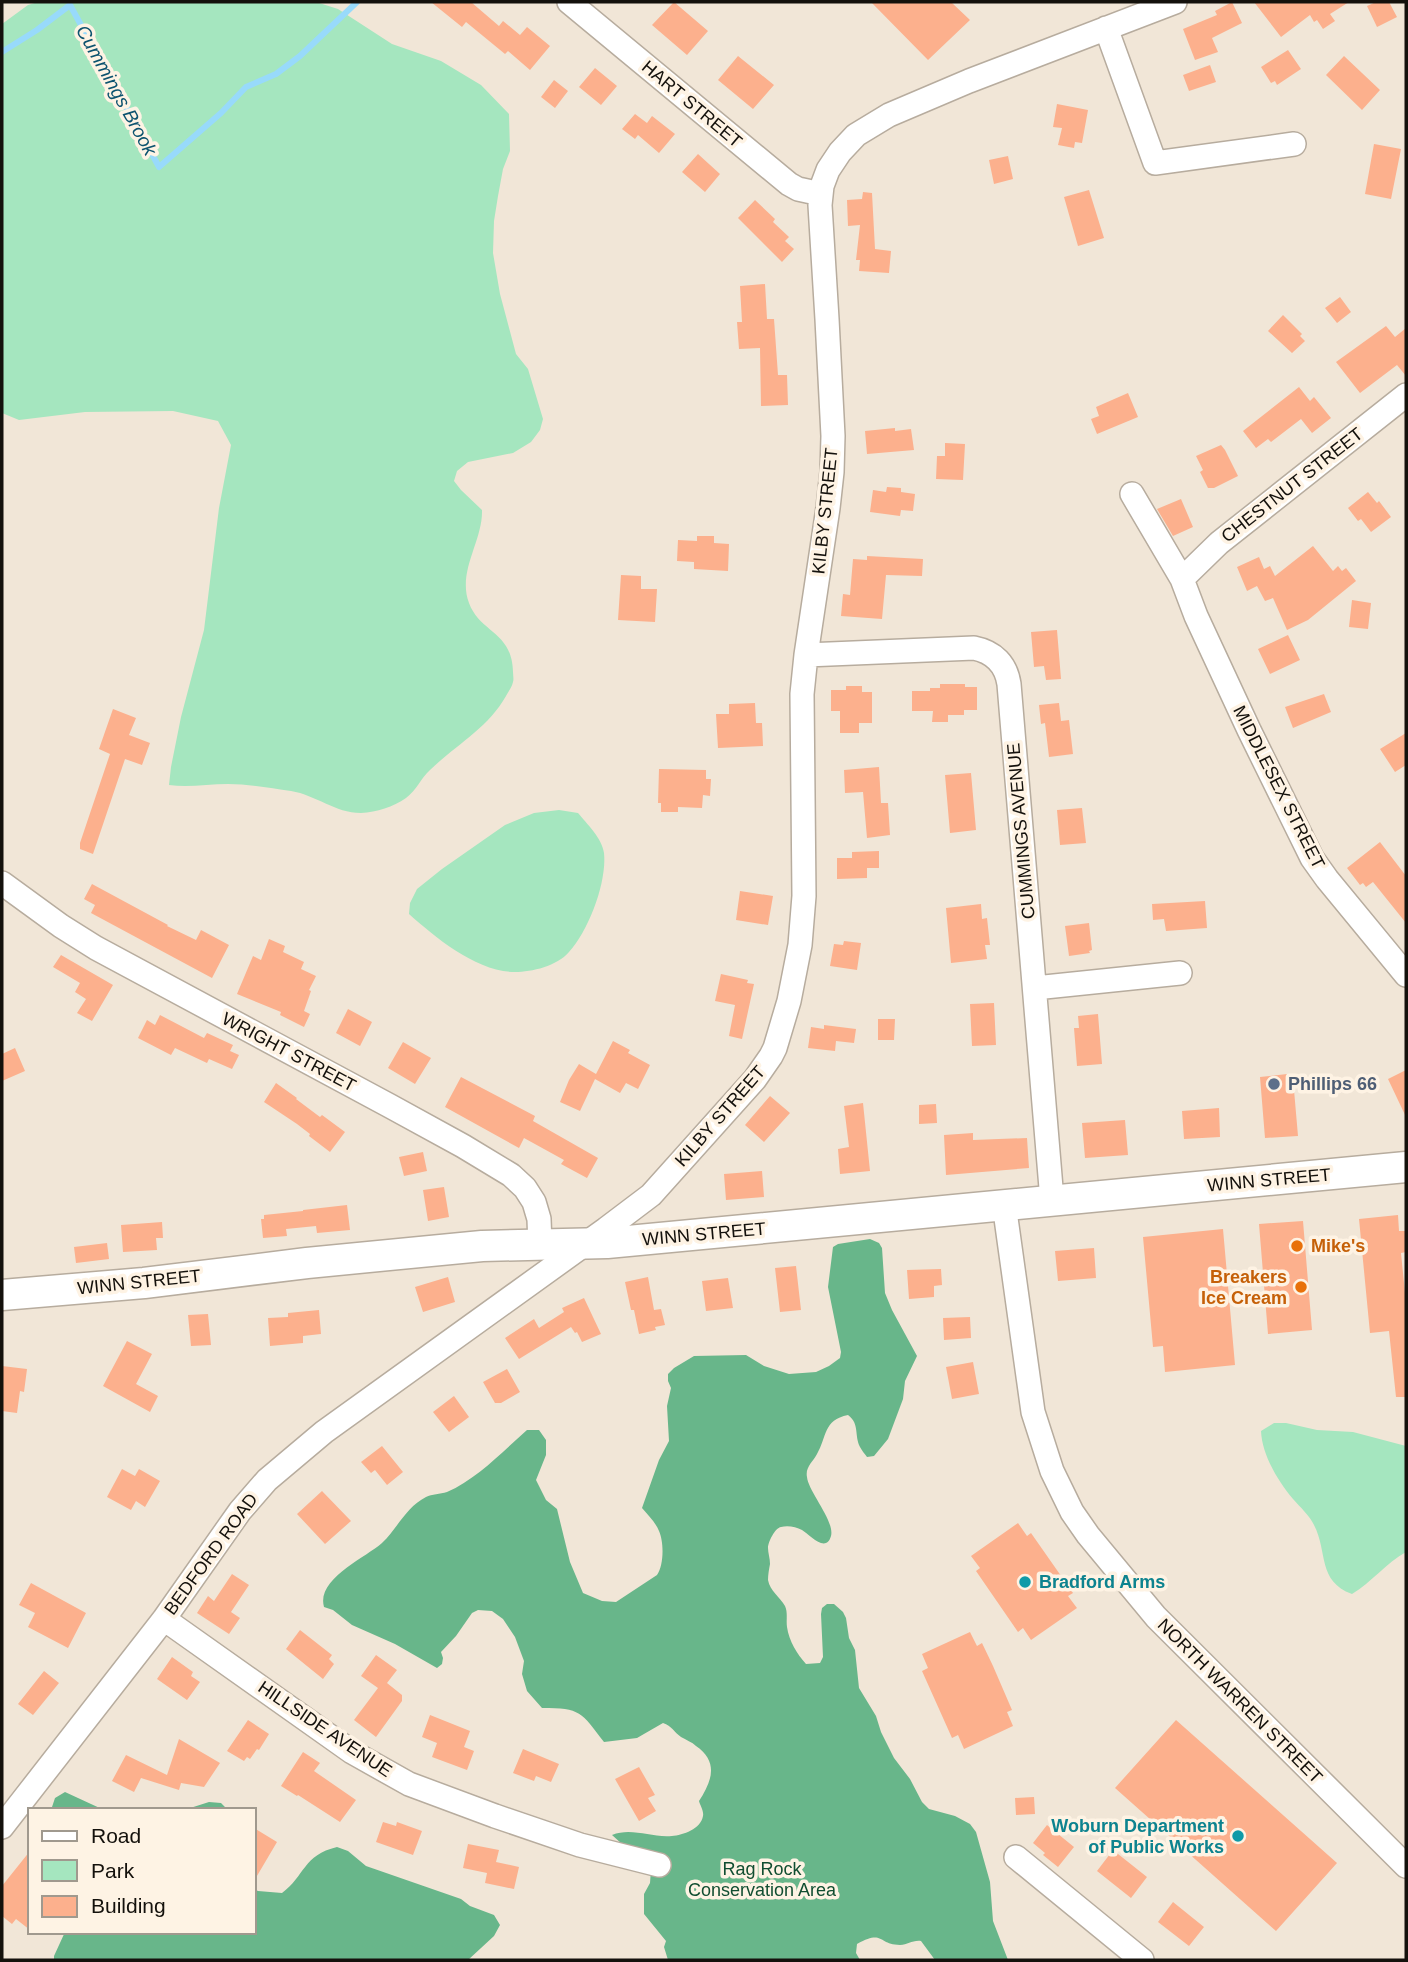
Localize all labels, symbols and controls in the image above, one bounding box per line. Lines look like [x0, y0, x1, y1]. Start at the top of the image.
water label: Cummings Brook [72, 21, 162, 160]
street label: HART STREET [638, 56, 746, 152]
street label: CHESTNUT STREET [1217, 424, 1367, 546]
street label: KILBY STREET [808, 447, 842, 575]
street label: MIDDLESEX STREET [1229, 702, 1329, 872]
street label: CUMMINGS AVENUE [1003, 742, 1039, 920]
street label: WRIGHT STREET [219, 1008, 359, 1096]
street label: KILBY STREET [671, 1062, 769, 1170]
place label: Phillips 66 [1288, 1074, 1377, 1094]
marker: Phillips 66 [1266, 1076, 1282, 1092]
street label: WINN STREET [1206, 1165, 1332, 1195]
street label: WINN STREET [641, 1219, 767, 1249]
place label: Mike's [1311, 1236, 1365, 1256]
marker: Mike's [1289, 1238, 1305, 1254]
street label: WINN STREET [76, 1266, 202, 1298]
place label: Breakers Ice Cream [1201, 1267, 1287, 1308]
marker: Breakers Ice Cream [1293, 1279, 1309, 1295]
street label: BEDFORD ROAD [160, 1489, 262, 1619]
place label: Bradford Arms [1039, 1572, 1165, 1592]
marker: Bradford Arms [1017, 1574, 1033, 1590]
street label: NORTH WARREN STREET [1154, 1615, 1326, 1787]
street label: HILLSIDE AVENUE [254, 1677, 396, 1781]
legend [28, 1808, 256, 1934]
place label: Woburn Department of Public Works [1051, 1816, 1224, 1857]
text: Road [91, 1824, 141, 1847]
marker: Woburn Department of Public Works [1230, 1828, 1246, 1844]
text: Park [91, 1859, 135, 1882]
park label: Rag Rock Conservation Area [688, 1859, 837, 1900]
text: Building [91, 1894, 166, 1917]

